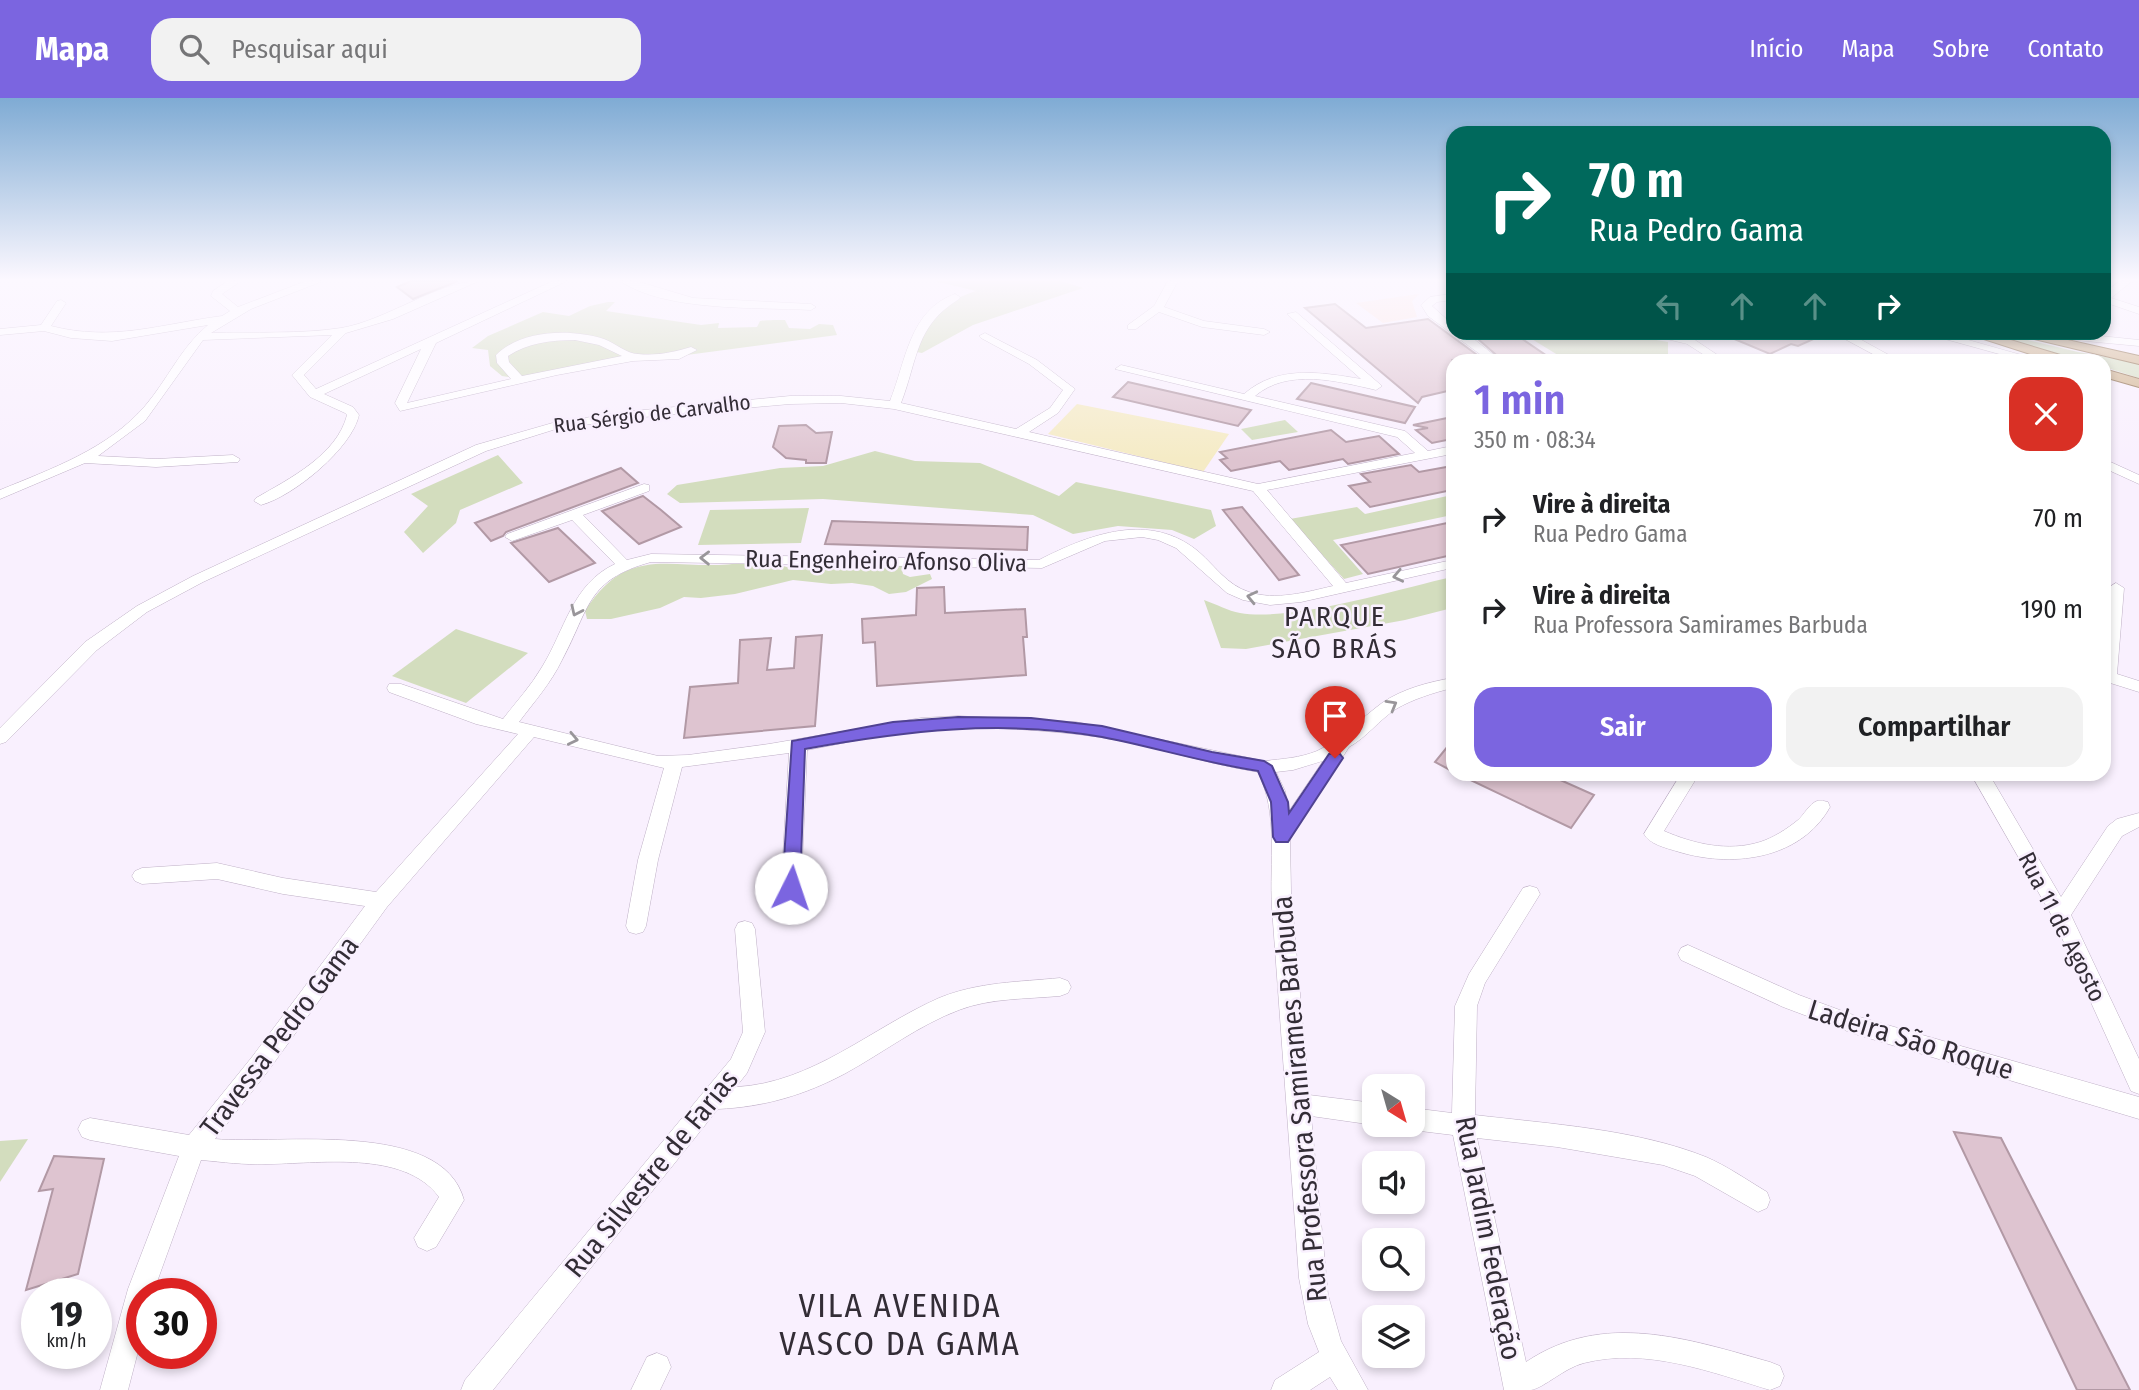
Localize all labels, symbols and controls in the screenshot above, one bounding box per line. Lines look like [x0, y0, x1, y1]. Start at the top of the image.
search box [151, 18, 641, 81]
text: Mapa [35, 29, 109, 69]
icon: search [175, 30, 213, 68]
text: Pesquisar aqui [231, 34, 388, 65]
text: Início [1750, 35, 1803, 63]
text: Mapa [1841, 35, 1895, 63]
text: Sobre [1933, 35, 1989, 63]
text: Contato [2027, 35, 2104, 63]
text: 70 m [1589, 151, 1684, 210]
icon: right [1474, 154, 1565, 245]
text: Rua Pedro Gama [1589, 211, 1804, 249]
icon: left [1650, 287, 1688, 325]
icon: ahead [1723, 287, 1761, 325]
icon: ahead [1796, 287, 1834, 325]
icon: right [1869, 287, 1907, 325]
text: 1 min [1474, 375, 1565, 425]
button: close [2009, 377, 2083, 451]
street label: Rua Sérgio de Carvalho [552, 389, 752, 439]
text: 350 m · 08:34 [1474, 426, 1596, 454]
text: Vire à direita [1533, 489, 1671, 520]
icon: right [1474, 500, 1512, 538]
text: 70 m [2033, 503, 2083, 534]
text: Rua Pedro Gama [1533, 520, 1688, 548]
street label: Rua Engenheiro Afonso Oliva [745, 545, 1027, 577]
one-way arrow [699, 550, 710, 565]
one-way arrow [1392, 567, 1404, 582]
text: Vire à direita [1533, 580, 1671, 611]
one-way arrow [1246, 591, 1258, 606]
icon: right [1474, 591, 1512, 629]
text: 190 m [2021, 594, 2083, 625]
district label: PARQUE SÃO BRÁS [1271, 600, 1399, 665]
one-way arrow [570, 604, 584, 616]
text: Rua Professora Samirames Barbuda [1533, 611, 1868, 639]
pin [1305, 686, 1365, 758]
button: Sair [1474, 687, 1772, 767]
button: Compartilhar [1786, 687, 2083, 767]
icon: arrive [1316, 697, 1354, 735]
one-way arrow [1385, 700, 1398, 713]
one-way arrow [567, 731, 579, 746]
street label: Rua 11 de Agosto [2012, 848, 2112, 1006]
position arrow [754, 851, 828, 925]
street label: Rua Professora Samirames Barbuda [1265, 895, 1334, 1303]
street label: Travessa Pedro Gama [193, 930, 365, 1143]
street label: Ladeira São Roque [1804, 993, 2018, 1086]
street label: Rua Silvestre de Farias [558, 1063, 745, 1284]
north arrow [1362, 1074, 1424, 1138]
map controls [1362, 1074, 1425, 1368]
street label: Rua Jardim Federação [1449, 1113, 1528, 1363]
button: sound [1362, 1151, 1425, 1214]
button: search [1362, 1228, 1425, 1291]
speed limit sign: 30 [126, 1278, 217, 1369]
district label: VILA AVENIDA VASCO DA GAMA [779, 1286, 1021, 1364]
text: 19 [50, 1293, 83, 1335]
button: layers [1362, 1305, 1425, 1368]
text: km/h [46, 1330, 87, 1352]

